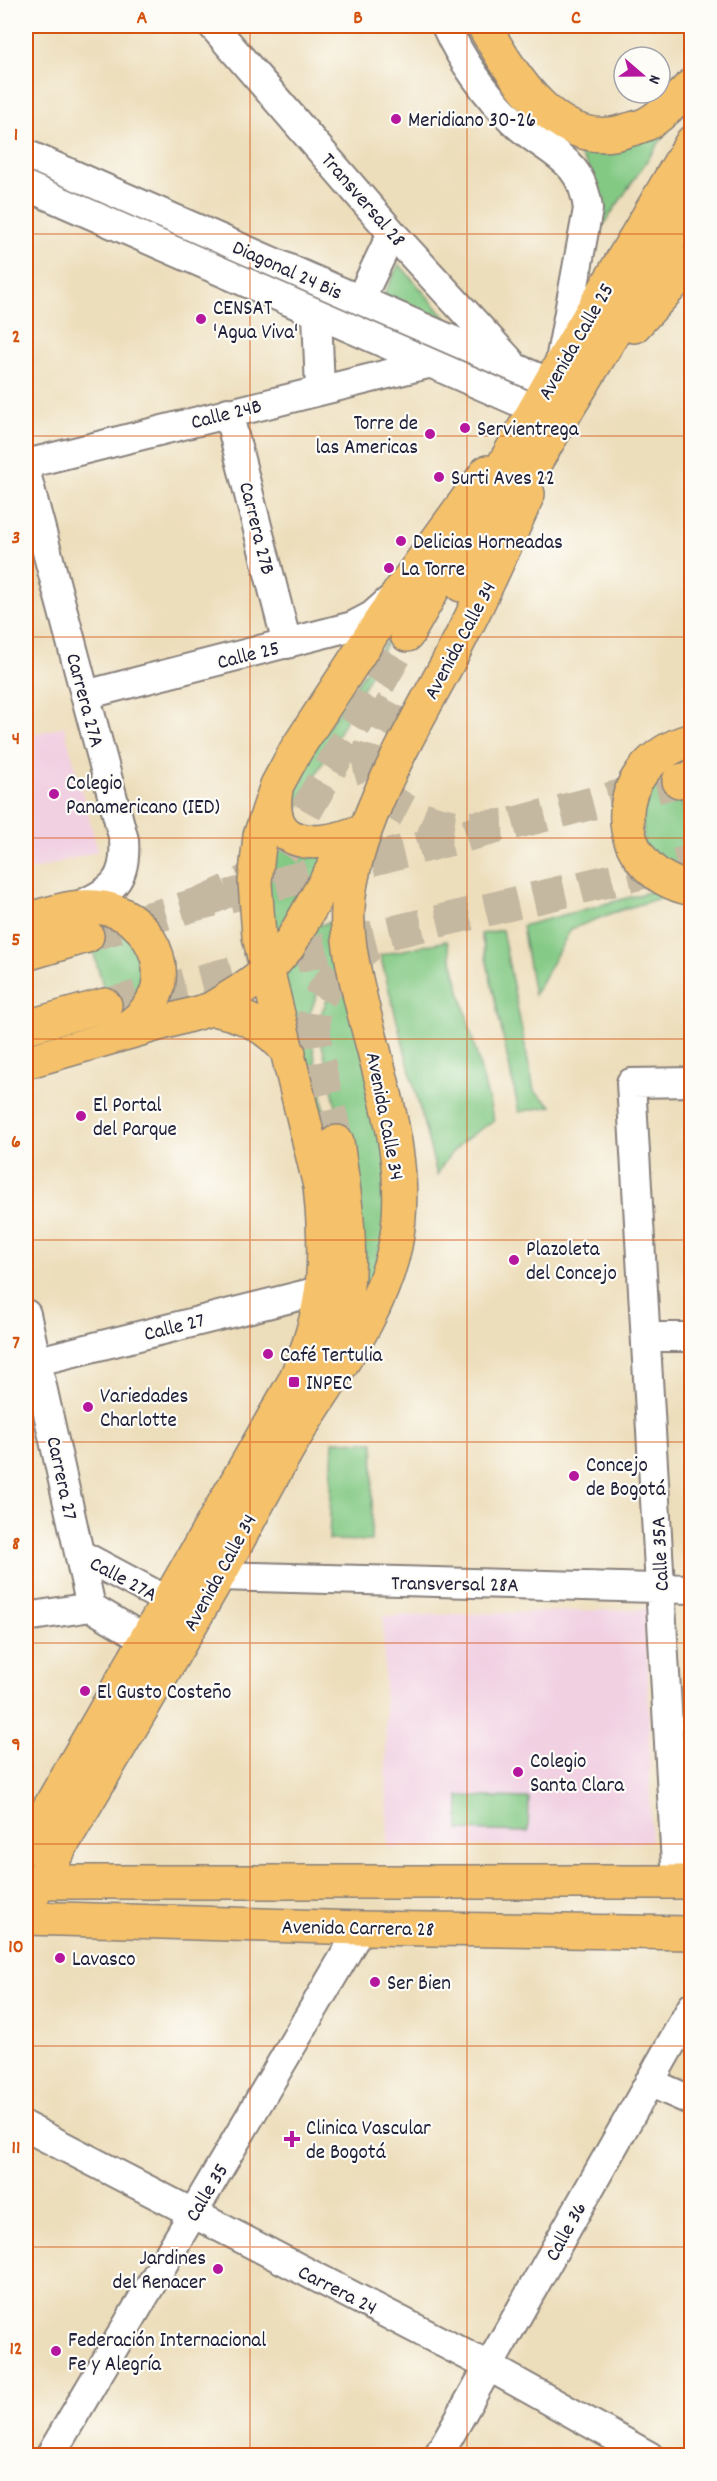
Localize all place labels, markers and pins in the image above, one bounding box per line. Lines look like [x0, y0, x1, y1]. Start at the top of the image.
place label: Meridiano 30-26 [408, 107, 536, 137]
marker: Meridiano 30-26 [389, 112, 403, 126]
place label: CENSAT 'Agua Viva' [213, 295, 298, 349]
marker: CENSAT 'Agua Viva' [194, 312, 208, 326]
place label: Torre de las Americas [316, 410, 418, 464]
place label: Servientrega [477, 416, 580, 446]
marker: Servientrega [458, 421, 472, 435]
marker: Torre de las Americas [423, 427, 437, 441]
place label: Surti Aves 22 [451, 465, 555, 495]
marker: Surti Aves 22 [432, 470, 446, 484]
place label: Delicias Horneadas [413, 529, 563, 559]
marker: Delicias Horneadas [394, 534, 408, 548]
place label: La Torre [401, 556, 465, 586]
marker: La Torre [382, 561, 396, 575]
place label: Colegio Panamericano (IED) [66, 770, 220, 824]
marker: Colegio Panamericano (IED) [47, 787, 61, 801]
place label: El Portal del Parque [93, 1092, 177, 1146]
marker: El Portal del Parque [74, 1109, 88, 1123]
place label: Plazoleta del Concejo [526, 1236, 617, 1290]
marker: Plazoleta del Concejo [507, 1253, 521, 1267]
place label: Café Tertulia [280, 1342, 384, 1372]
marker: Café Tertulia [261, 1347, 275, 1361]
place label: INPEC [306, 1370, 352, 1400]
marker: INPEC [287, 1375, 301, 1389]
place label: Variedades Charlotte [100, 1383, 188, 1437]
marker: Variedades Charlotte [81, 1400, 95, 1414]
place label: Concejo de Bogotá [586, 1452, 666, 1506]
marker: Concejo de Bogotá [567, 1469, 581, 1483]
place label: El Gusto Costeño [97, 1679, 231, 1709]
marker: El Gusto Costeño [78, 1684, 92, 1698]
place label: Colegio Santa Clara [530, 1748, 625, 1802]
marker: Colegio Santa Clara [511, 1765, 525, 1779]
place label: Lavasco [72, 1946, 136, 1976]
marker: Lavasco [53, 1951, 67, 1965]
place label: Ser Bien [387, 1970, 451, 2000]
marker: Ser Bien [368, 1975, 382, 1989]
place label: Clinica Vascular de Bogotá [306, 2115, 431, 2169]
marker: Clinica Vascular de Bogotá [283, 2130, 301, 2148]
place label: Jardines del Renacer [113, 2245, 206, 2299]
marker: Jardines del Renacer [211, 2262, 225, 2276]
place label: Federación Internacional Fe y Alegría [68, 2327, 266, 2381]
marker: Federación Internacional Fe y Alegría [49, 2344, 63, 2358]

